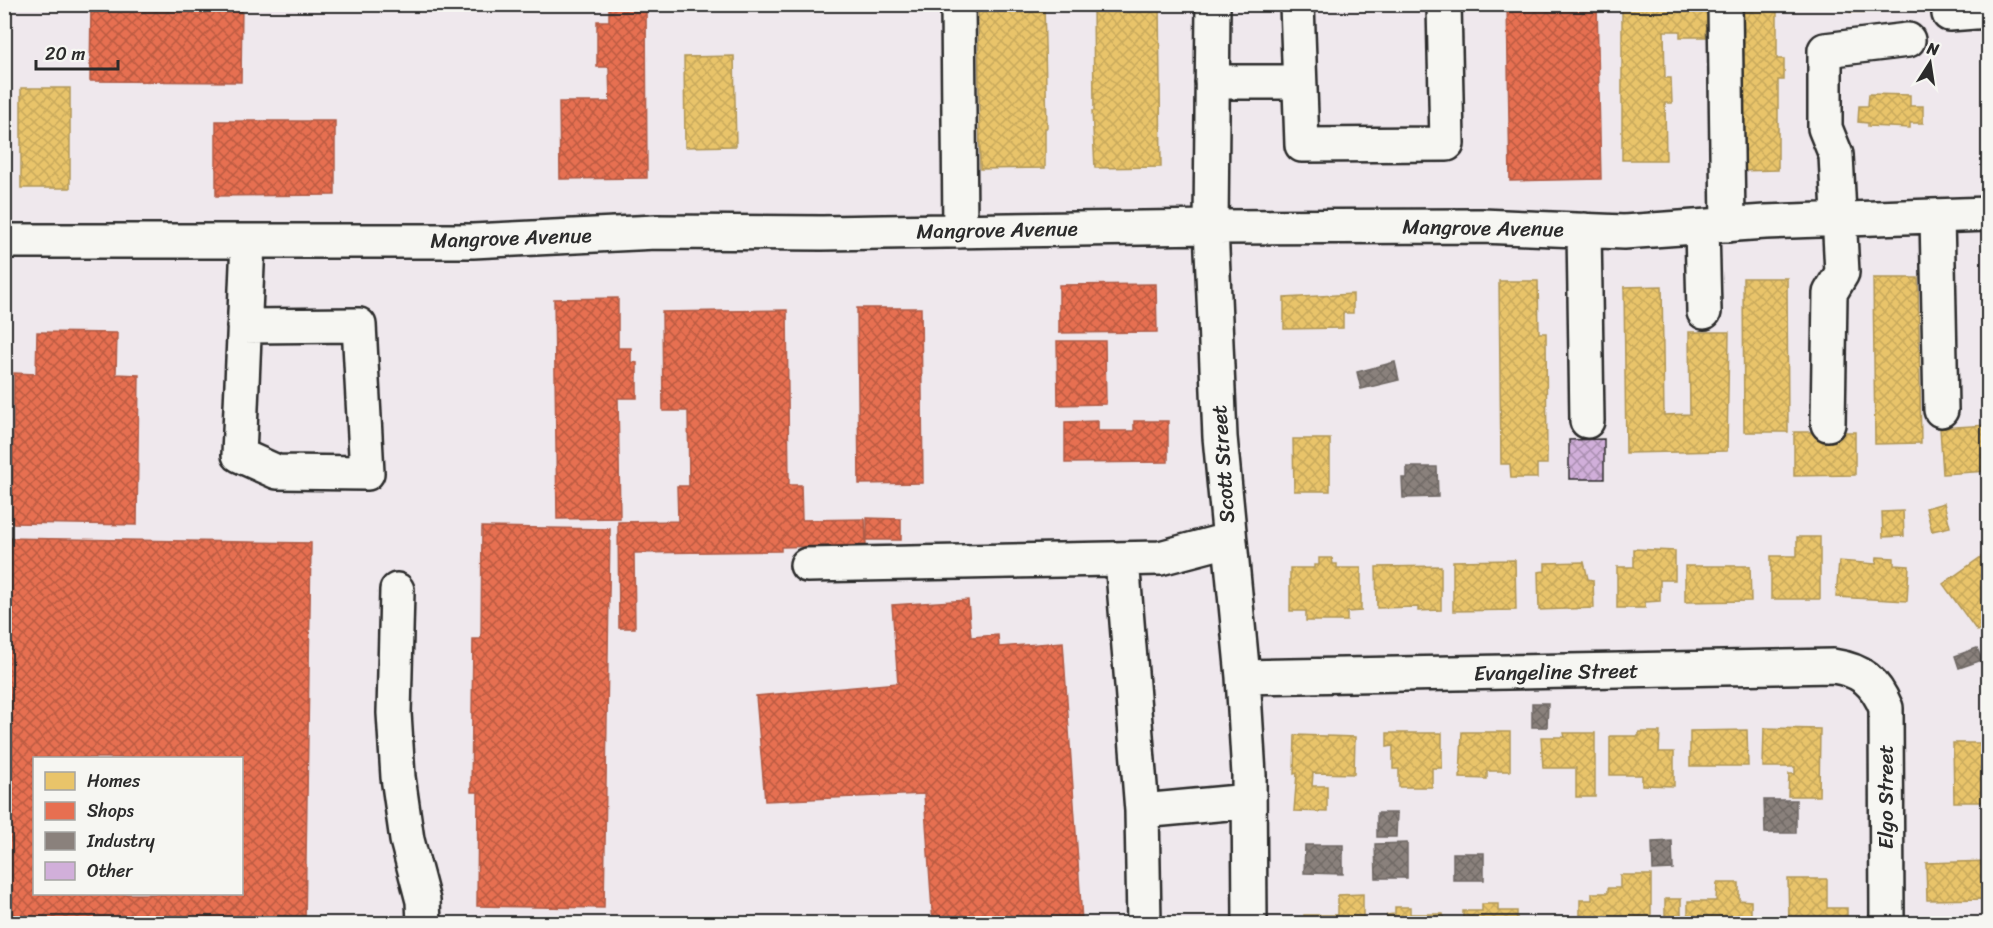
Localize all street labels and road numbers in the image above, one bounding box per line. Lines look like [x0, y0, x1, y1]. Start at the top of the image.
street label: Mangrove Avenue [1402, 208, 1564, 248]
street label: Mangrove Avenue [916, 210, 1078, 250]
street label: Mangrove Avenue [430, 216, 592, 260]
street label: Scott Street [1200, 404, 1246, 524]
street label: Evangeline Street [1473, 652, 1639, 692]
street label: Elgo Street [1867, 745, 1905, 849]

